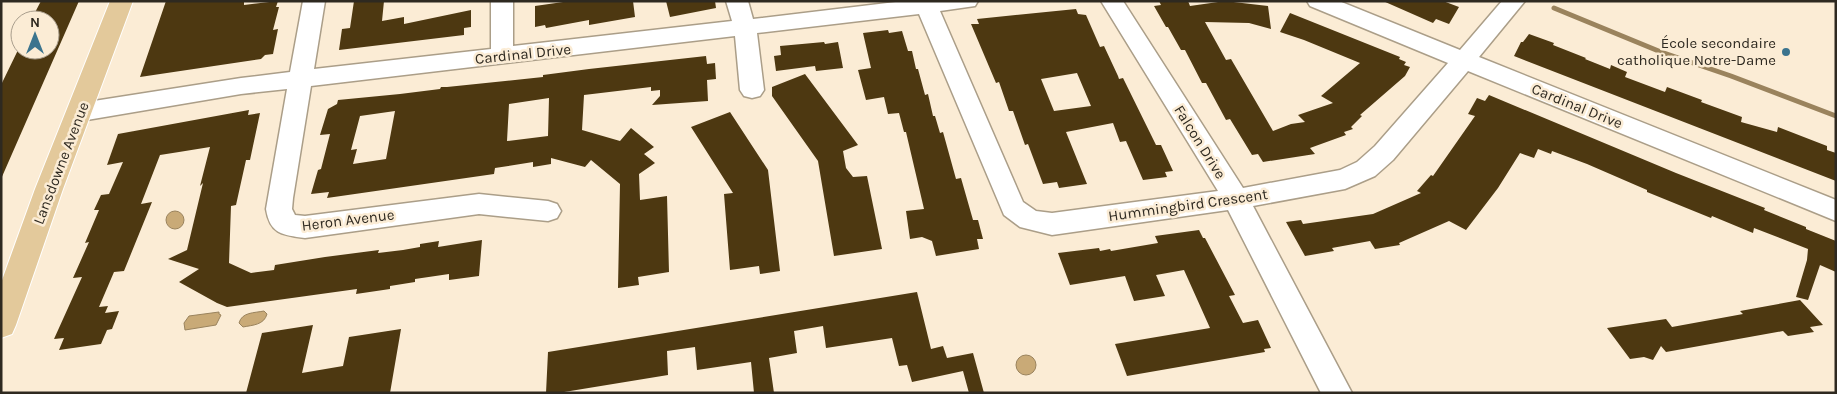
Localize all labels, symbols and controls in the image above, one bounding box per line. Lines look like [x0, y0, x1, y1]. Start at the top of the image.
north arrow [10, 10, 60, 60]
text: N [30, 14, 40, 31]
place label: École secondaire catholique Notre-Dame [1617, 34, 1776, 69]
street label: Cardinal Drive [474, 40, 572, 68]
marker: École secondaire catholique Notre-Dame [1780, 46, 1792, 58]
street label: Cardinal Drive [1529, 80, 1625, 132]
street label: Lansdowne Avenue [29, 99, 93, 227]
street label: Falcon Drive [1170, 102, 1230, 182]
street label: Hummingbird Crescent [1107, 185, 1269, 225]
street label: Heron Avenue [301, 205, 395, 235]

